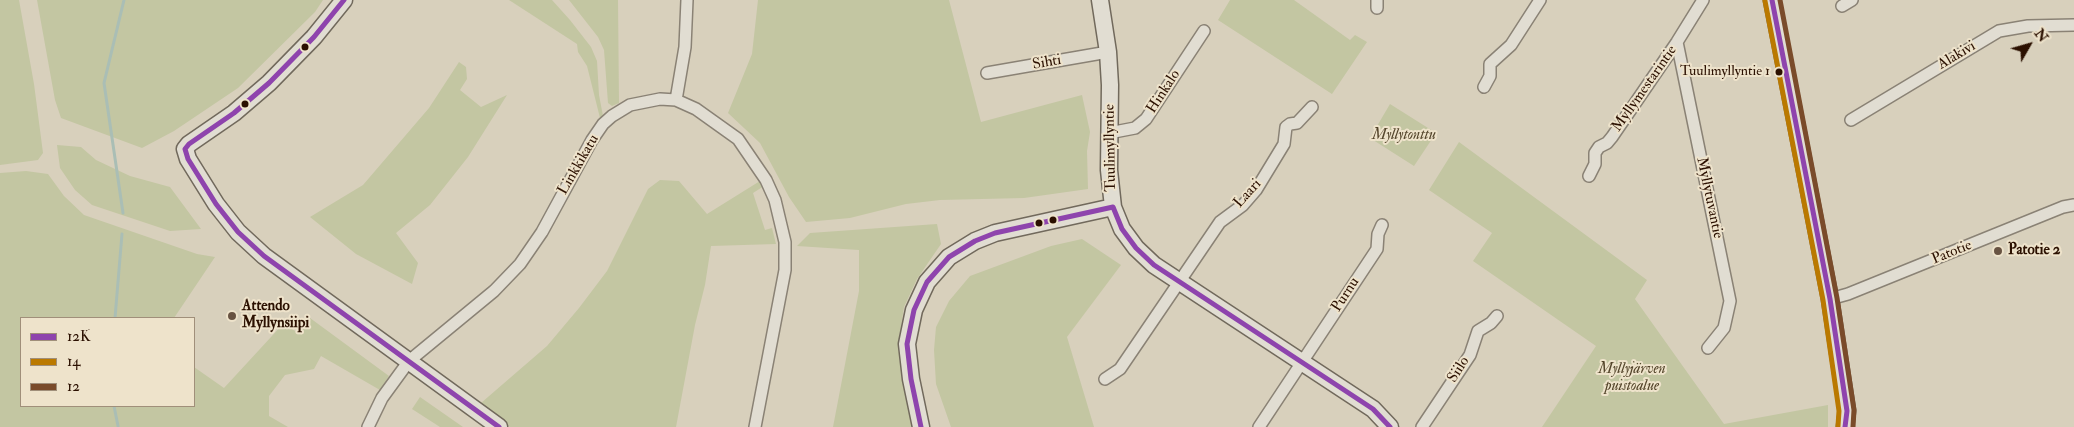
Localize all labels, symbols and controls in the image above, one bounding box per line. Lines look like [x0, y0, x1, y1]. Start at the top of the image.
north arrow [2004, 20, 2054, 70]
text: N [2031, 25, 2052, 46]
street label: Alakivi [1935, 38, 1979, 74]
unlabelled marker [300, 42, 310, 52]
street label: Myllymestarintie [1609, 42, 1681, 136]
street label: Sihti [1031, 52, 1063, 74]
place label: Tuulimyllyntie 1 [1680, 64, 1770, 80]
street label: Hinkalo [1143, 67, 1185, 117]
marker: Tuulimyllyntie 1 [1774, 67, 1784, 77]
unlabelled marker [240, 99, 250, 109]
street label: Tuulimyllyntie [1101, 104, 1121, 192]
park label: Myllytonttu [1372, 127, 1436, 145]
street label: Linkkikatu [555, 132, 603, 198]
street label: Myllytuvantie [1692, 156, 1726, 240]
street label: Laari [1230, 176, 1266, 212]
unlabelled marker [1048, 215, 1058, 225]
unlabelled marker [1034, 218, 1044, 228]
street label: Patotie [1929, 237, 1975, 269]
place label: Patotie 2 [2008, 242, 2060, 260]
marker: Patotie 2 [1992, 245, 2004, 257]
street label: Purnu [1328, 274, 1364, 316]
place label: Attendo Myllynsiipi [242, 298, 309, 333]
marker: Attendo Myllynsiipi [226, 310, 238, 322]
legend [20, 317, 195, 407]
text: 12K [67, 327, 90, 346]
text: 14 [67, 352, 80, 371]
street label: Siilo [1444, 354, 1474, 386]
park label: Myllyjärven puistoalue [1598, 361, 1666, 396]
text: 12 [67, 377, 80, 396]

